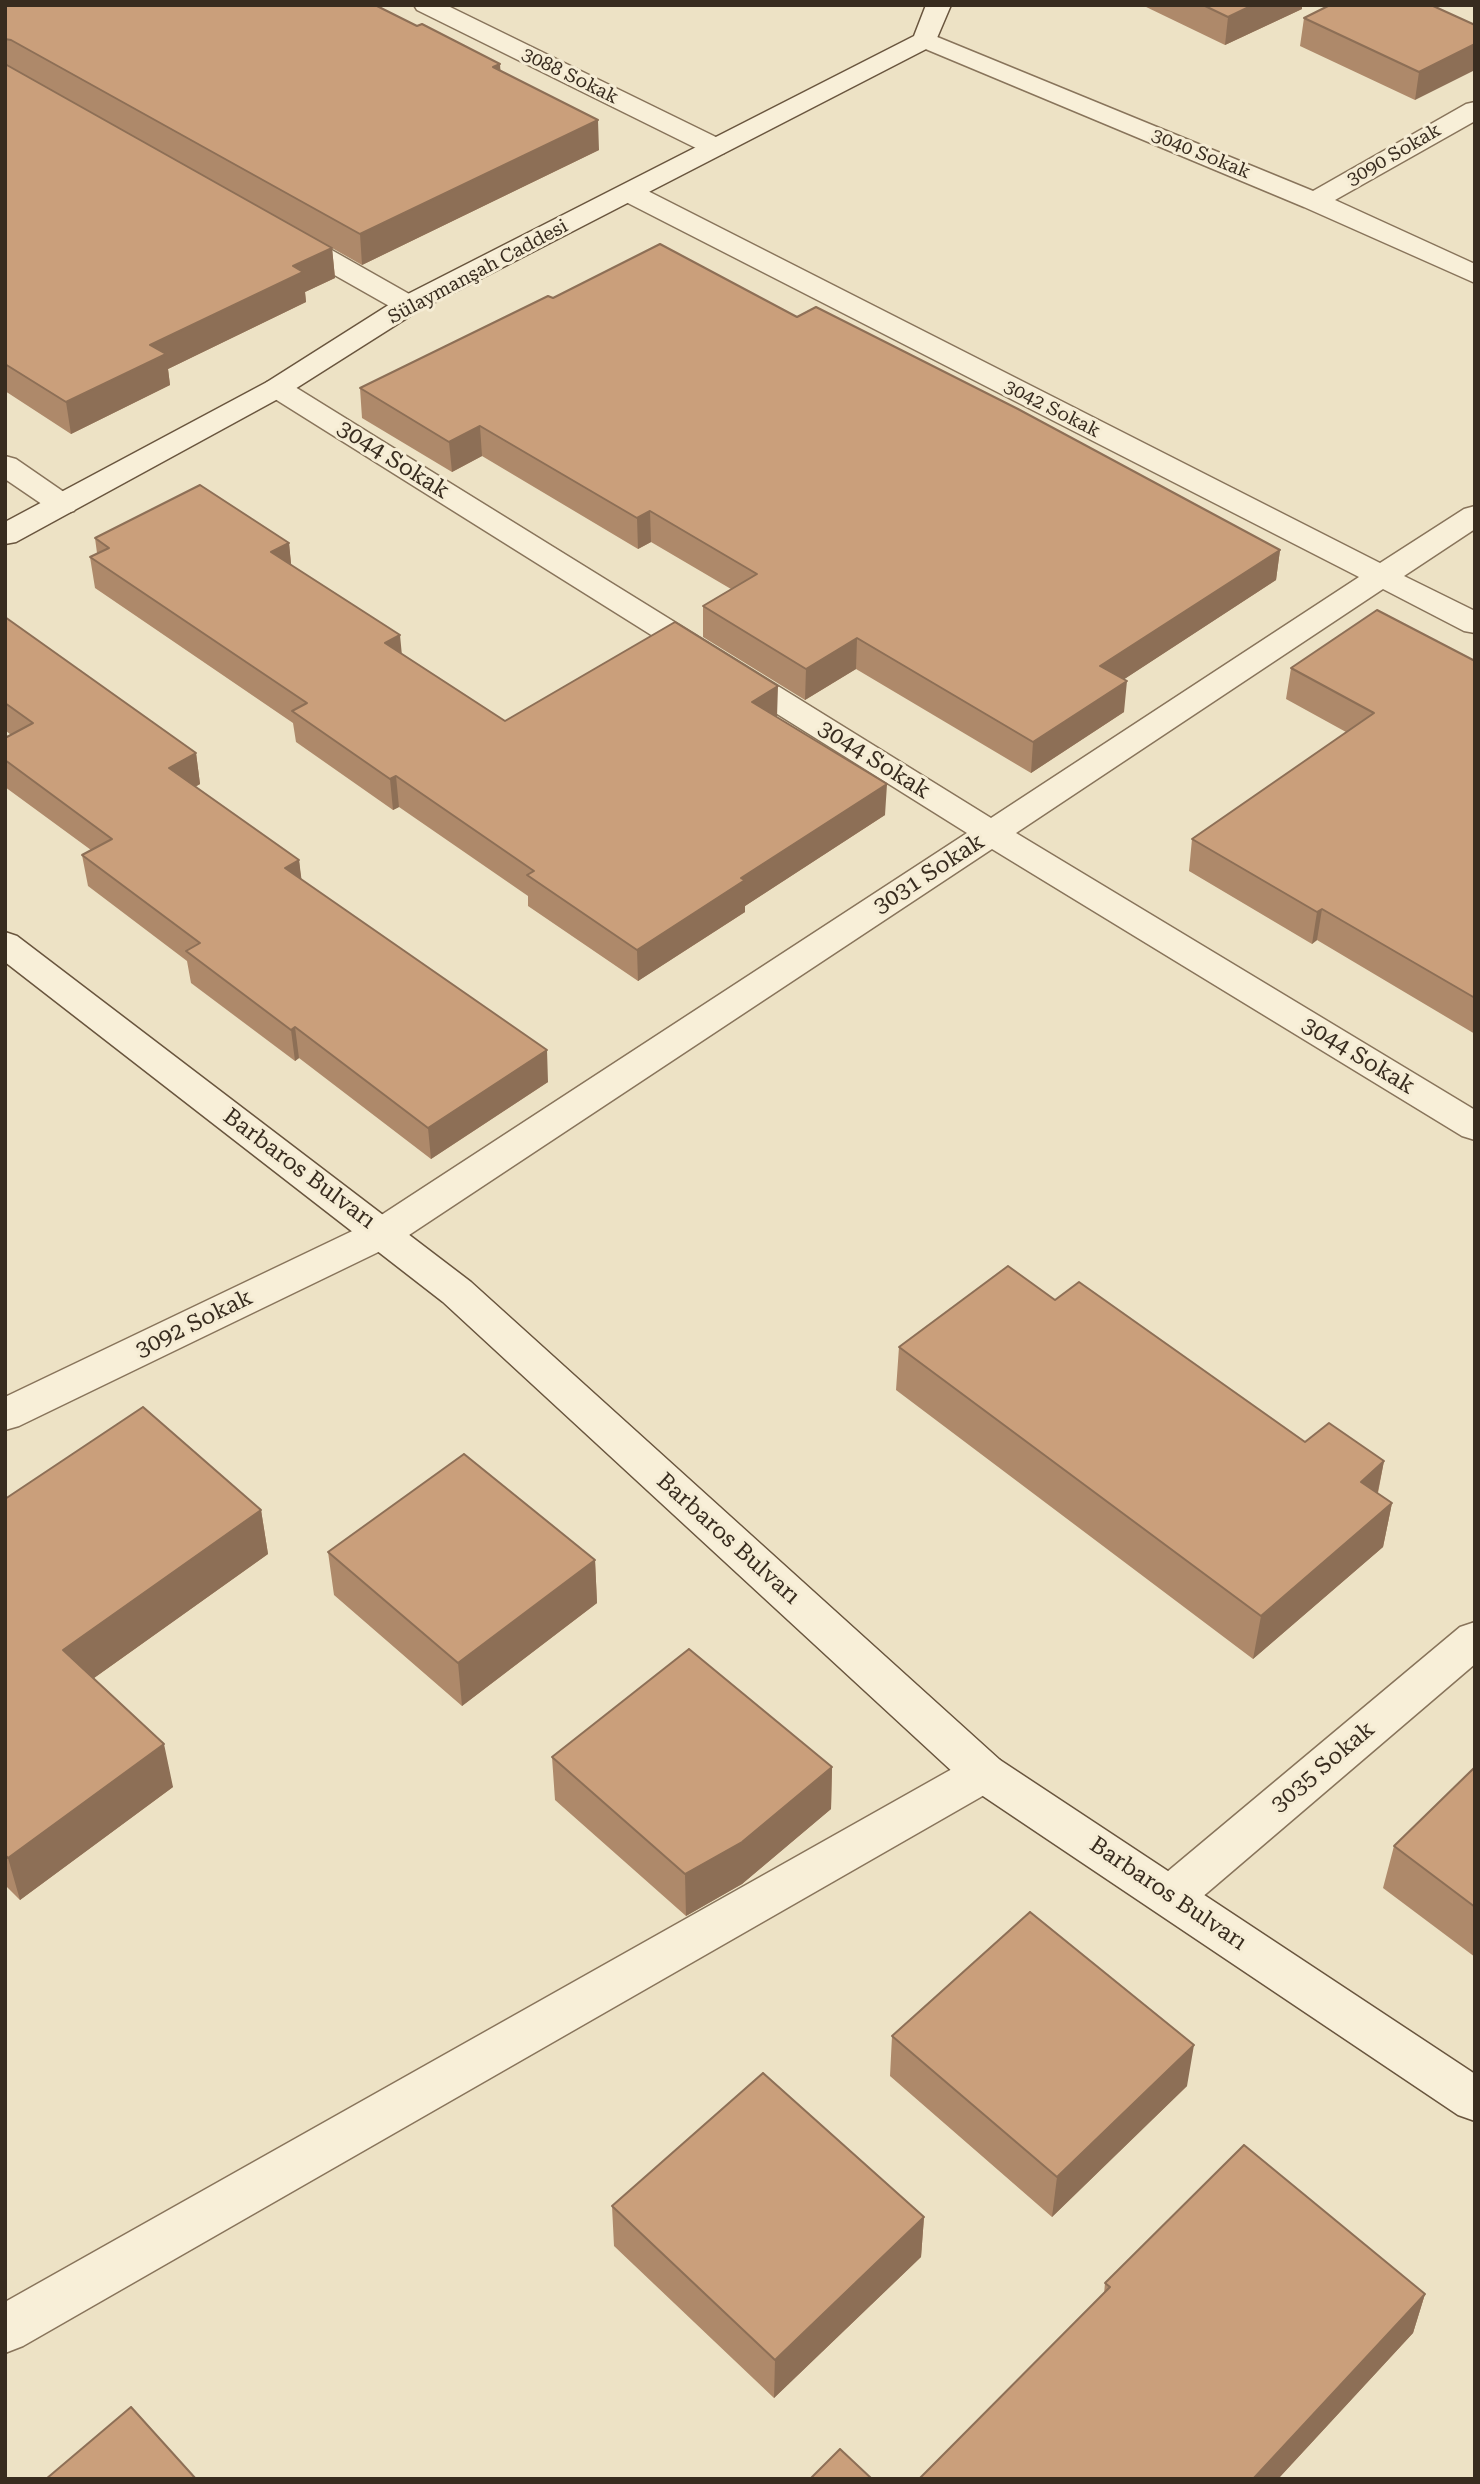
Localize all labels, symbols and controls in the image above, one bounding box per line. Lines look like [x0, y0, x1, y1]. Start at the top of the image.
street label: 3088 Sokak [518, 43, 622, 109]
street label: 3090 Sokak [1343, 119, 1445, 191]
street label: 3040 Sokak [1148, 124, 1254, 184]
street label: Sülaymanşah Caddesi [384, 215, 572, 329]
street label: 3042 Sokak [1000, 375, 1104, 443]
street label: 3044 Sokak [332, 415, 454, 505]
street label: 3044 Sokak [813, 715, 935, 805]
street label: 3031 Sokak [868, 828, 990, 920]
street label: 3044 Sokak [1296, 1011, 1420, 1101]
street label: Barbaros Bulvarı [218, 1103, 380, 1235]
street label: 3092 Sokak [131, 1284, 257, 1364]
street label: Barbaros Bulvarı [651, 1467, 805, 1611]
street label: 3035 Sokak [1266, 1716, 1380, 1818]
street label: Barbaros Bulvarı [1084, 1831, 1252, 1957]

